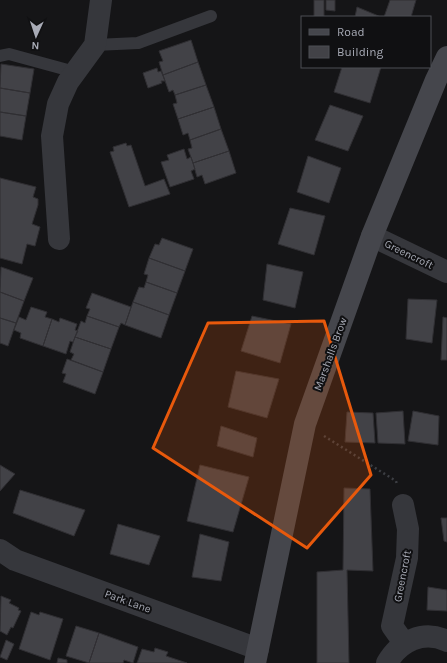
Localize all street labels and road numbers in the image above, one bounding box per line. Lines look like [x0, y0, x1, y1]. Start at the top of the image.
street label: Greencroft [382, 237, 435, 272]
street label: Marshalls Brow [311, 316, 350, 393]
street label: Greencroft [391, 549, 414, 603]
street label: Park Lane [103, 587, 153, 616]

